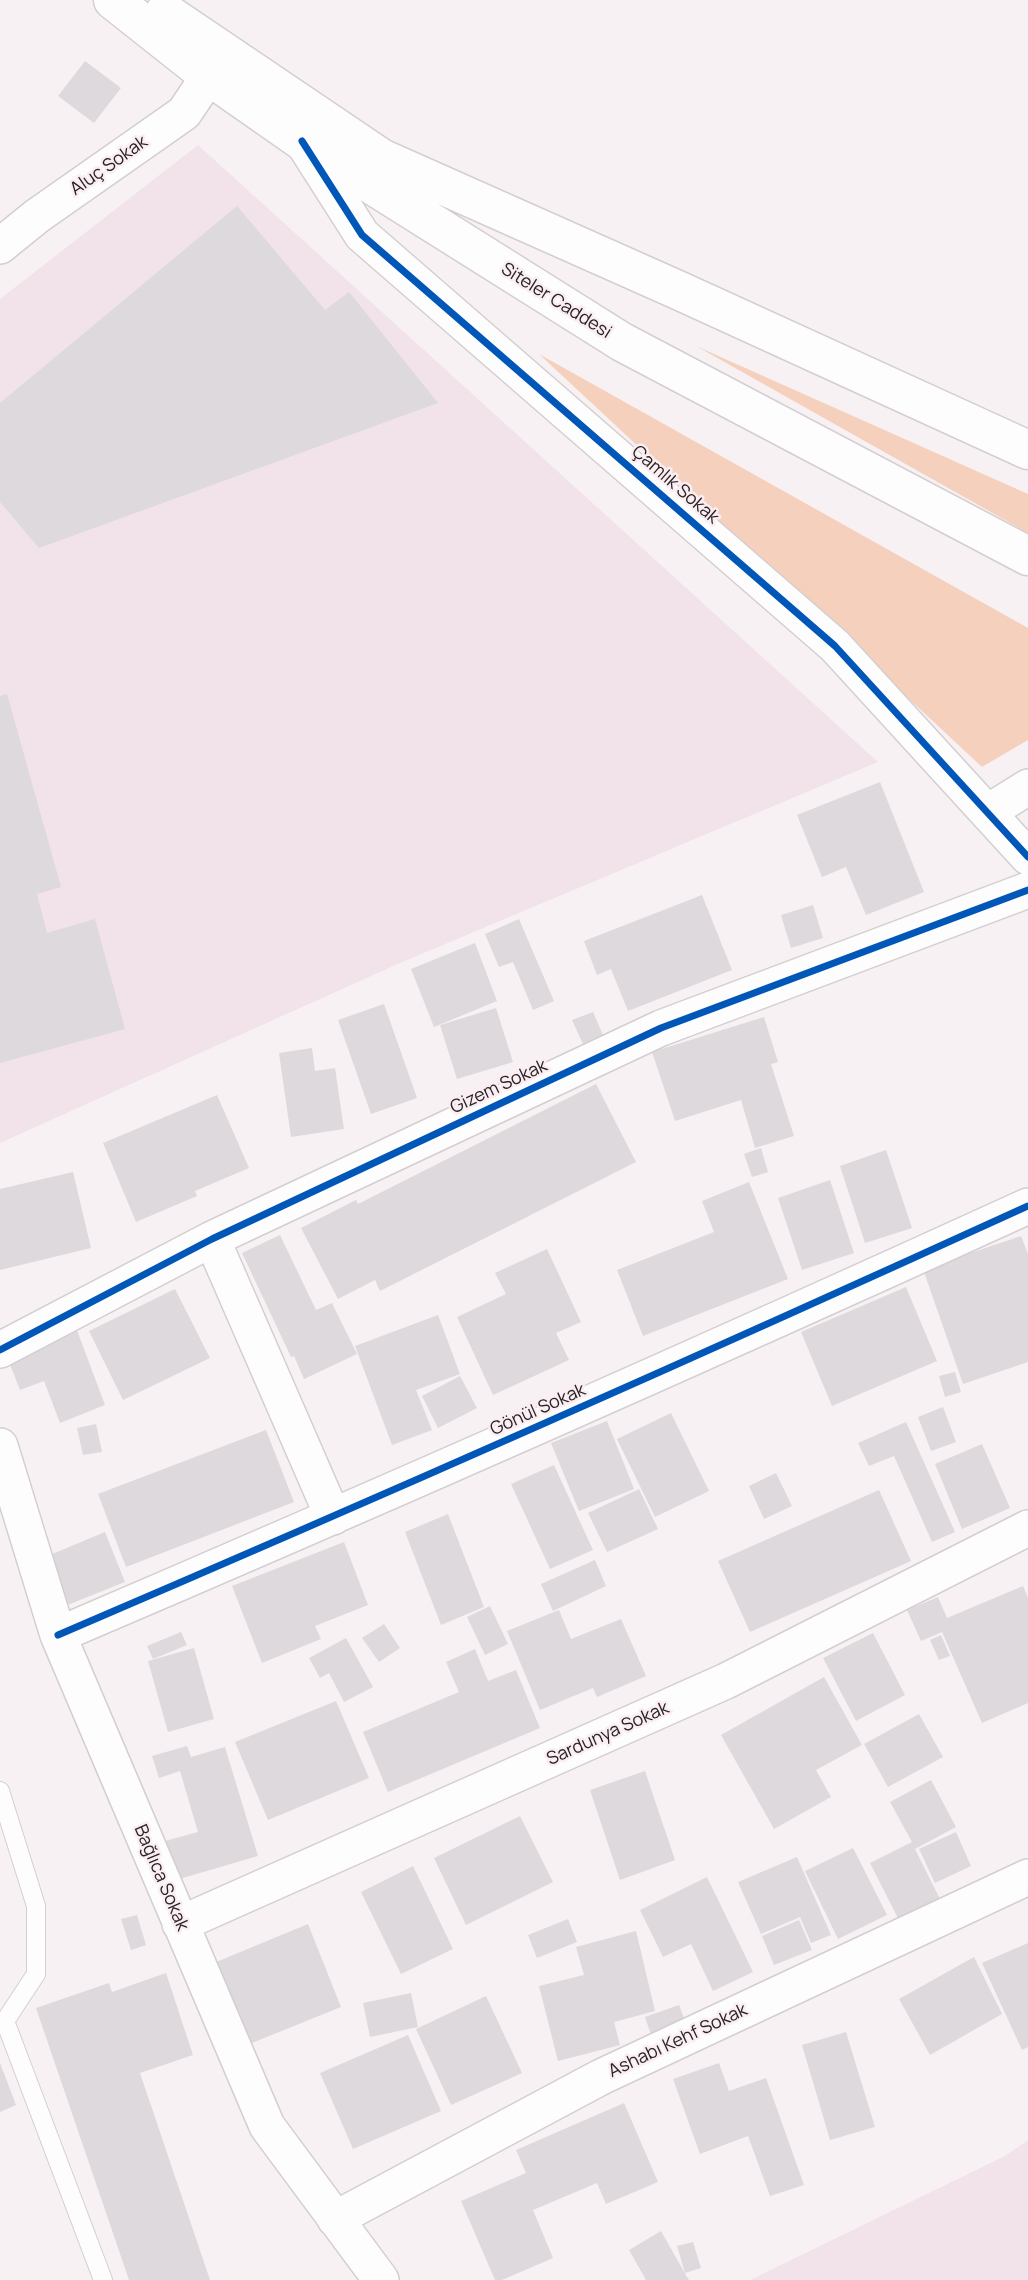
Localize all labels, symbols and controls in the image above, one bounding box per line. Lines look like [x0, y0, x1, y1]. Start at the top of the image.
street label: Aluç Sokak [66, 131, 152, 201]
street label: Siteler Caddesi [497, 258, 615, 344]
street label: Çamlık Sokak [627, 441, 723, 529]
street label: Gizem Sokak [447, 1055, 551, 1119]
street label: Gönül Sokak [487, 1379, 589, 1441]
street label: Sardunya Sokak [544, 1697, 672, 1771]
street label: Bağlıca Sokak [129, 1822, 193, 1934]
street label: Ashabı Kehf Sokak [605, 1999, 751, 2083]

